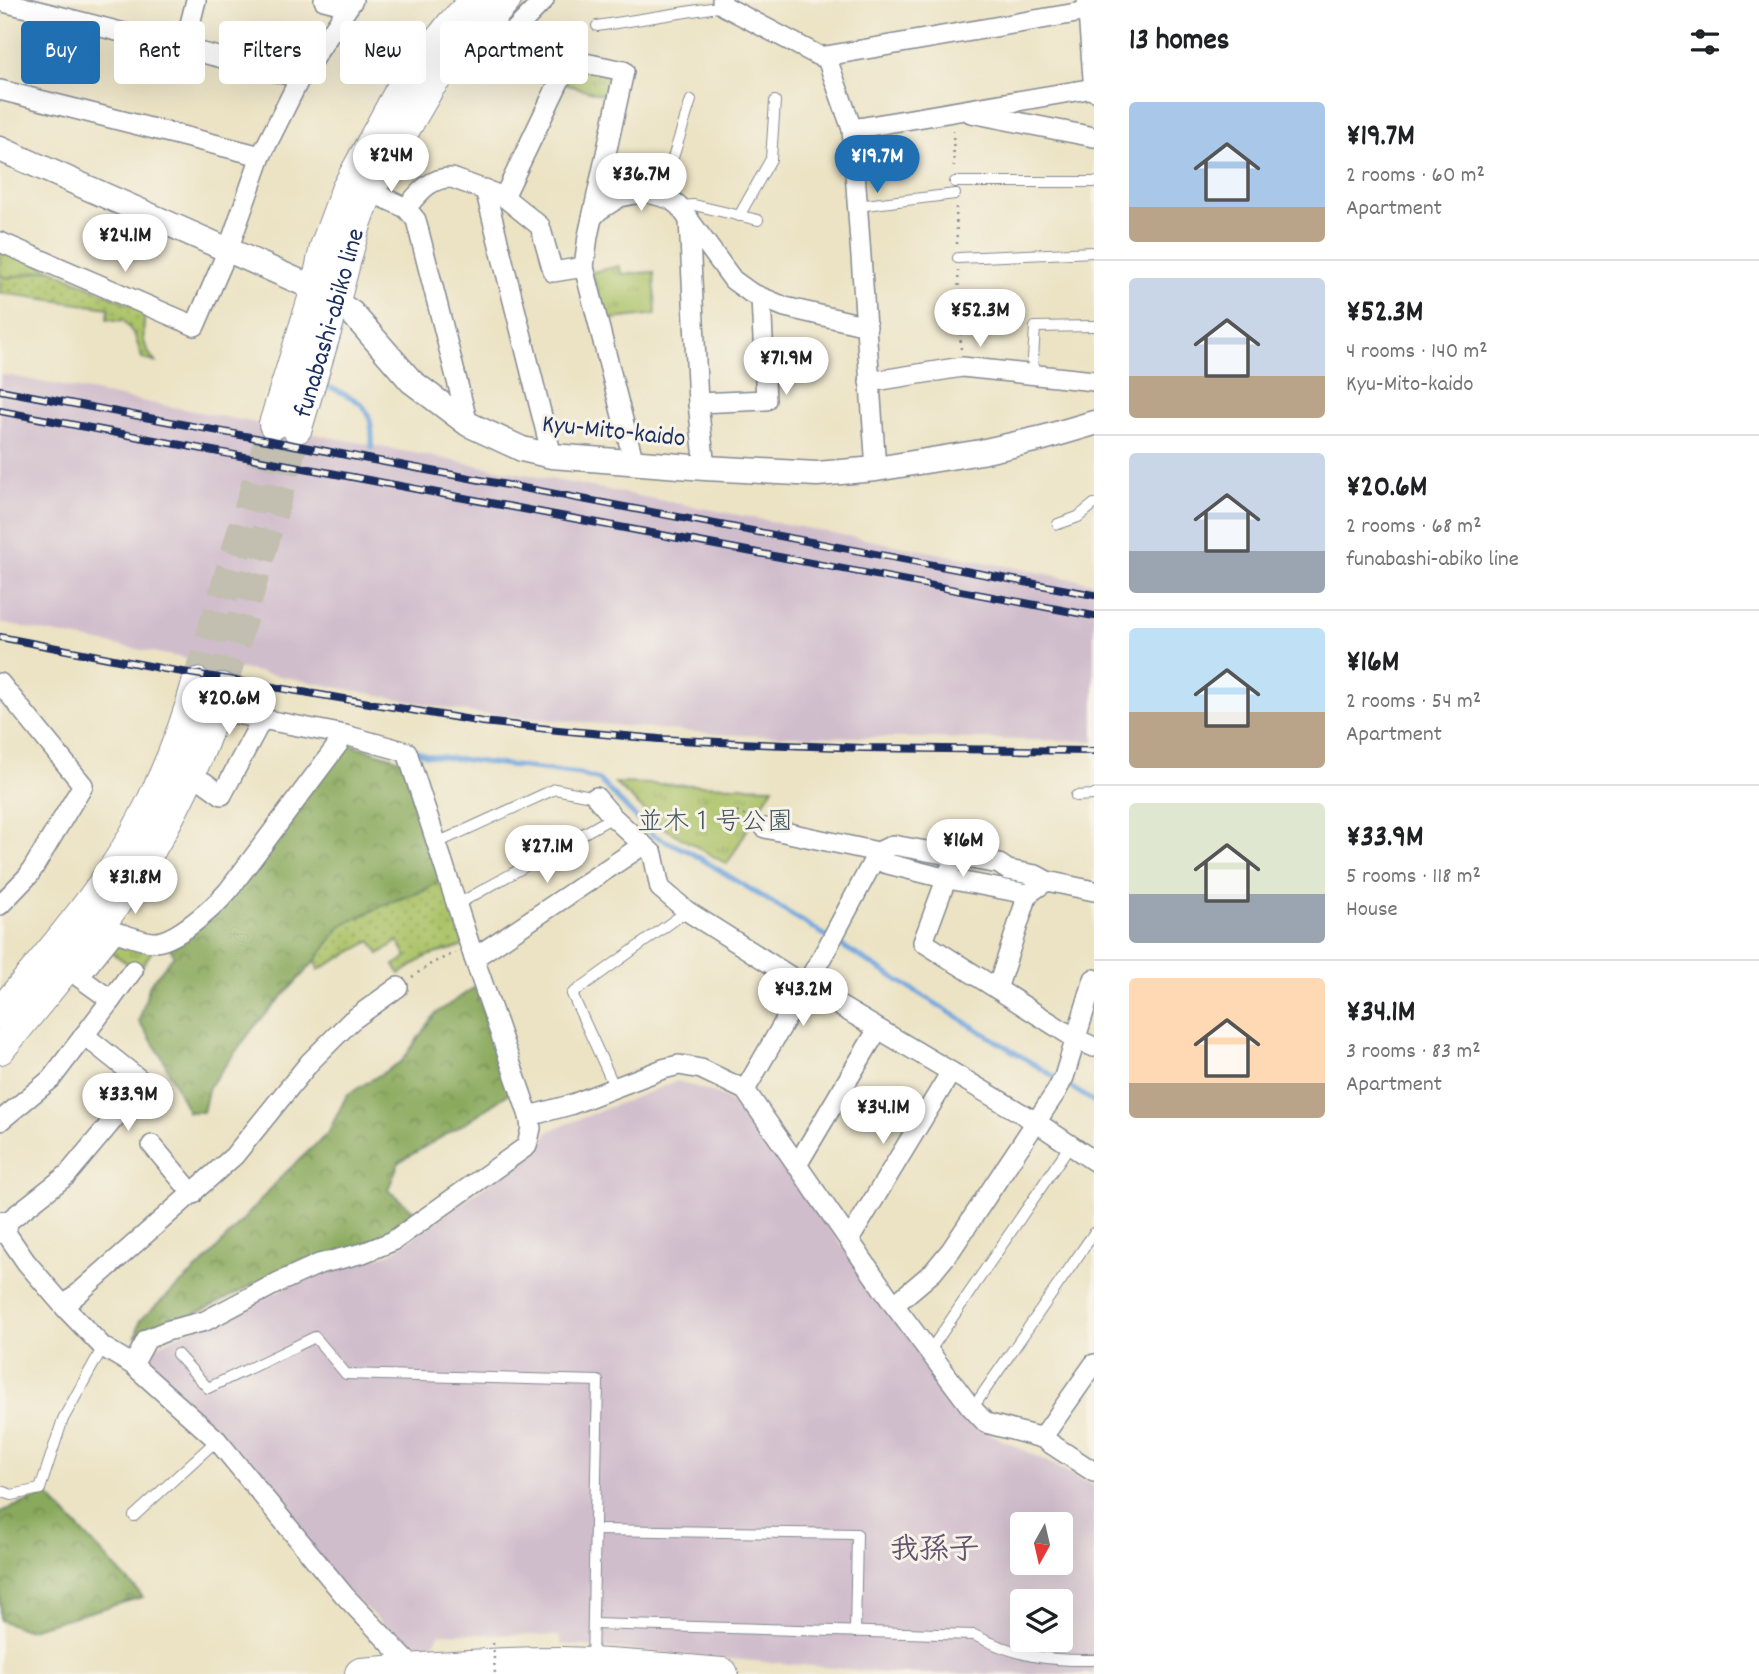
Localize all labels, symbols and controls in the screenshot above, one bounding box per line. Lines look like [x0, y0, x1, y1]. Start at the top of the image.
chip: Buy [21, 21, 100, 84]
chip: Rent [114, 21, 205, 84]
chip: Filters [219, 21, 326, 84]
chip: New [340, 21, 426, 84]
chip: Apartment [440, 21, 588, 84]
text: 13 homes [1129, 21, 1229, 64]
icon: filters [1686, 23, 1724, 61]
text: ¥19.7M [1346, 117, 1415, 160]
icon: home [1185, 130, 1269, 214]
pin: ¥24M [350, 134, 432, 194]
pin: ¥19.7M [820, 136, 934, 195]
text: ¥24M [369, 140, 413, 173]
text: ¥19.7M [851, 141, 903, 174]
pin: ¥36.7M [584, 154, 698, 213]
text: ¥36.7M [612, 159, 670, 192]
text: 2 rooms · 60 m² [1346, 160, 1485, 193]
text: Apartment [1346, 193, 1442, 226]
pin: ¥24.1M [68, 215, 182, 274]
text: ¥24.1M [98, 220, 152, 253]
street label: funabashi-abiko line [286, 224, 376, 423]
pin: ¥52.3M [923, 290, 1037, 349]
text: ¥52.3M [1346, 293, 1423, 336]
text: ¥52.3M [950, 295, 1010, 328]
icon: home [1185, 306, 1269, 390]
text: 4 rooms · 140 m² [1346, 336, 1488, 369]
pin: ¥71.9M [729, 338, 843, 397]
text: ¥71.9M [760, 343, 812, 376]
text: Kyu-Mito-kaido [1346, 369, 1473, 402]
street label: Kyu-Mito-kaido [540, 407, 687, 458]
text: ¥20.6M [1346, 468, 1427, 511]
icon: home [1185, 481, 1269, 565]
text: 2 rooms · 68 m² [1346, 511, 1482, 544]
text: funabashi-abiko line [1346, 544, 1519, 577]
text: ¥16M [1346, 643, 1399, 686]
icon: home [1185, 656, 1269, 740]
pin: ¥20.6M [172, 678, 286, 737]
text: ¥20.6M [198, 683, 260, 716]
text: 2 rooms · 54 m² [1346, 686, 1481, 719]
text: Apartment [1346, 719, 1442, 752]
park label: 並木１号公園 [637, 805, 793, 842]
text: ¥33.9M [1346, 818, 1423, 861]
pin: ¥16M [922, 820, 1004, 879]
text: ¥16M [943, 825, 983, 858]
pin: ¥27.1M [490, 826, 604, 885]
text: ¥27.1M [521, 831, 573, 864]
icon: home [1185, 831, 1269, 915]
pin: ¥31.8M [78, 856, 192, 916]
text: 5 rooms · 118 m² [1346, 861, 1481, 894]
text: ¥31.8M [109, 862, 161, 895]
text: House [1346, 894, 1398, 927]
pin: ¥43.2M [746, 968, 860, 1028]
text: ¥43.2M [774, 974, 832, 1007]
text: ¥34.1M [1346, 993, 1415, 1036]
icon: home [1185, 1006, 1269, 1090]
text: 3 rooms · 83 m² [1346, 1036, 1481, 1069]
text: Apartment [1346, 1069, 1442, 1102]
pin: ¥33.9M [71, 1074, 185, 1133]
text: ¥33.9M [98, 1079, 158, 1112]
pin: ¥34.1M [826, 1086, 940, 1146]
text: ¥34.1M [856, 1092, 910, 1125]
north arrow [1010, 1512, 1073, 1575]
map controls [1010, 1512, 1073, 1652]
district label: 我孫子 [889, 1531, 979, 1574]
button: layers [1010, 1589, 1073, 1652]

